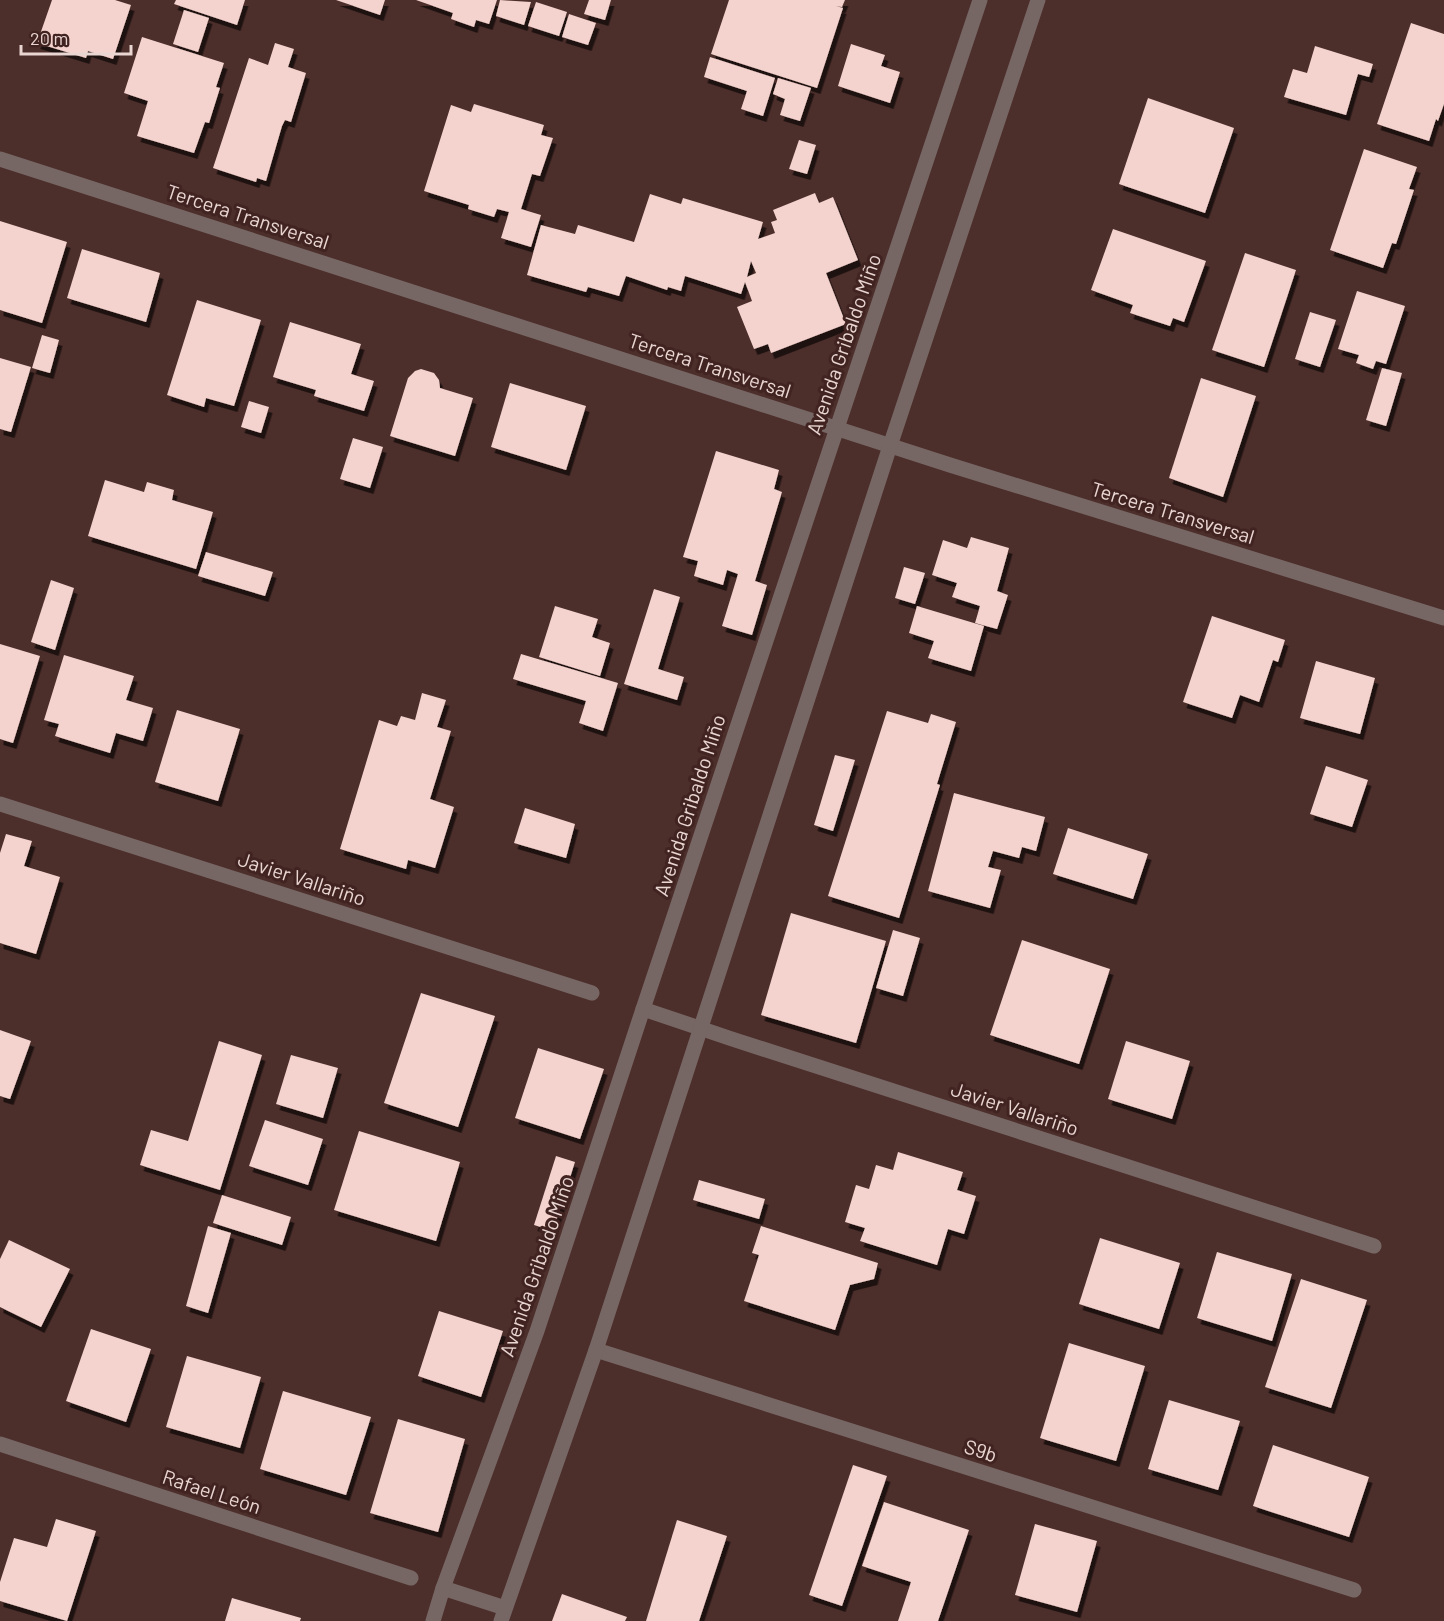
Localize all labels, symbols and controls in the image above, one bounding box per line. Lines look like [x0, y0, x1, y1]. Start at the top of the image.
scale bar [21, 18, 130, 56]
text: 20 m [30, 27, 68, 49]
street label: Tercera Transversal [164, 178, 332, 254]
street label: Avenida Gribaldo Miño [801, 250, 885, 438]
street label: Tercera Transversal [626, 327, 794, 403]
street label: Tercera Transversal [1089, 476, 1257, 548]
street label: Avenida Gribaldo Miño [648, 711, 730, 899]
street label: Javier Vallariño [235, 846, 369, 910]
street label: Javier Vallariño [948, 1076, 1082, 1140]
street label: Avenida Gribaldo Miño [494, 1172, 578, 1360]
street label: S9b [962, 1433, 1000, 1467]
street label: Rafael León [160, 1464, 264, 1518]

